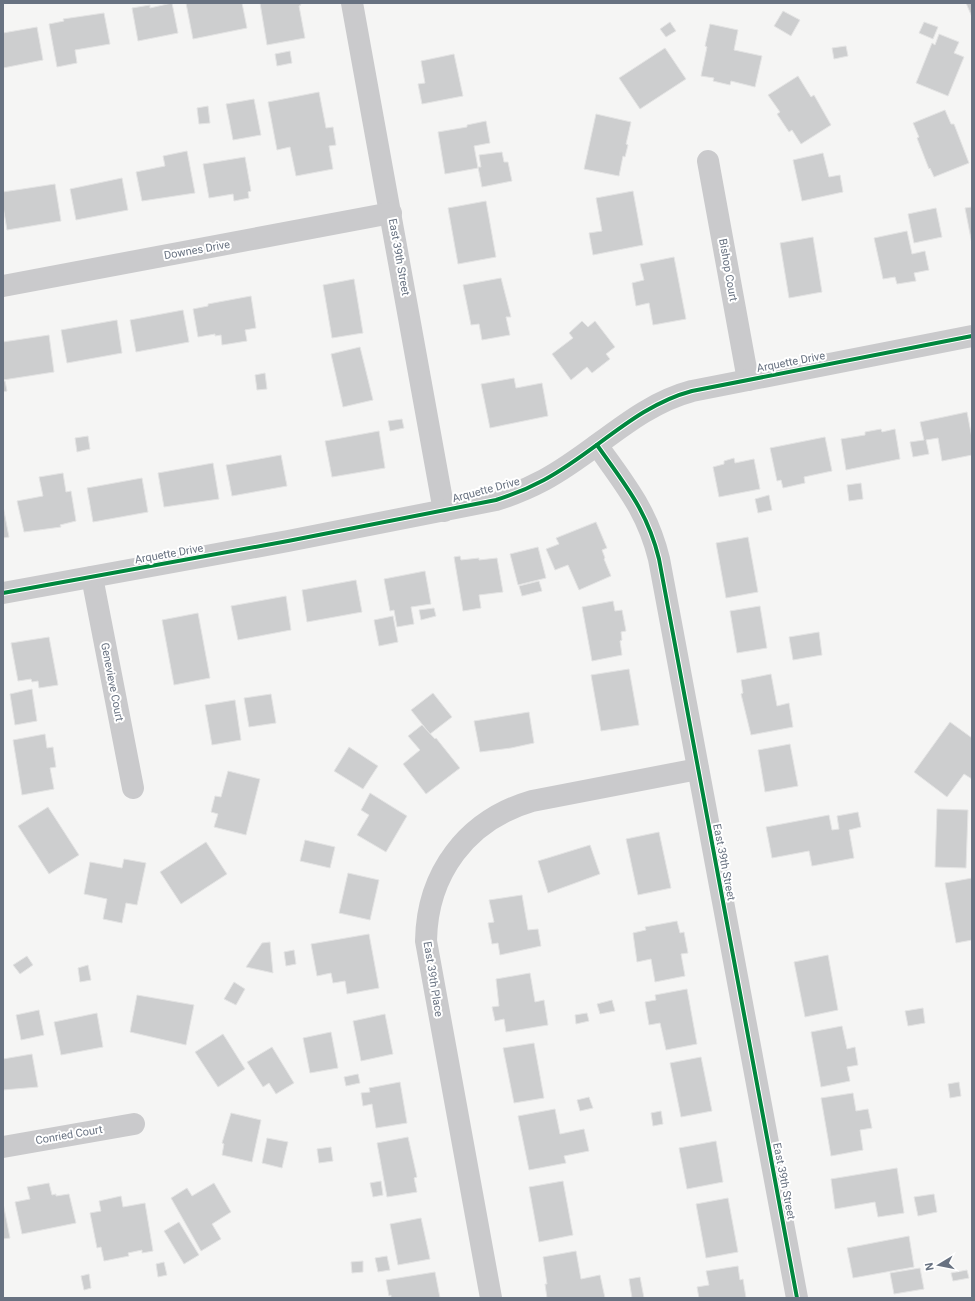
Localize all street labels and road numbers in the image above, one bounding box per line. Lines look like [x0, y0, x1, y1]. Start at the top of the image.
street label: East 39th Street [386, 217, 412, 297]
street label: Downes Drive [163, 238, 231, 262]
street label: Bishop Court [716, 238, 740, 303]
street label: Arquette Drive [756, 349, 826, 375]
street label: Arquette Drive [451, 475, 521, 505]
street label: Arquette Drive [134, 542, 204, 566]
street label: Genevieve Court [98, 642, 126, 723]
street label: East 39th Street [710, 822, 738, 902]
street label: East 39th Place [421, 940, 445, 1018]
street label: Conried Court [34, 1123, 104, 1147]
street label: East 39th Street [770, 1141, 798, 1221]

